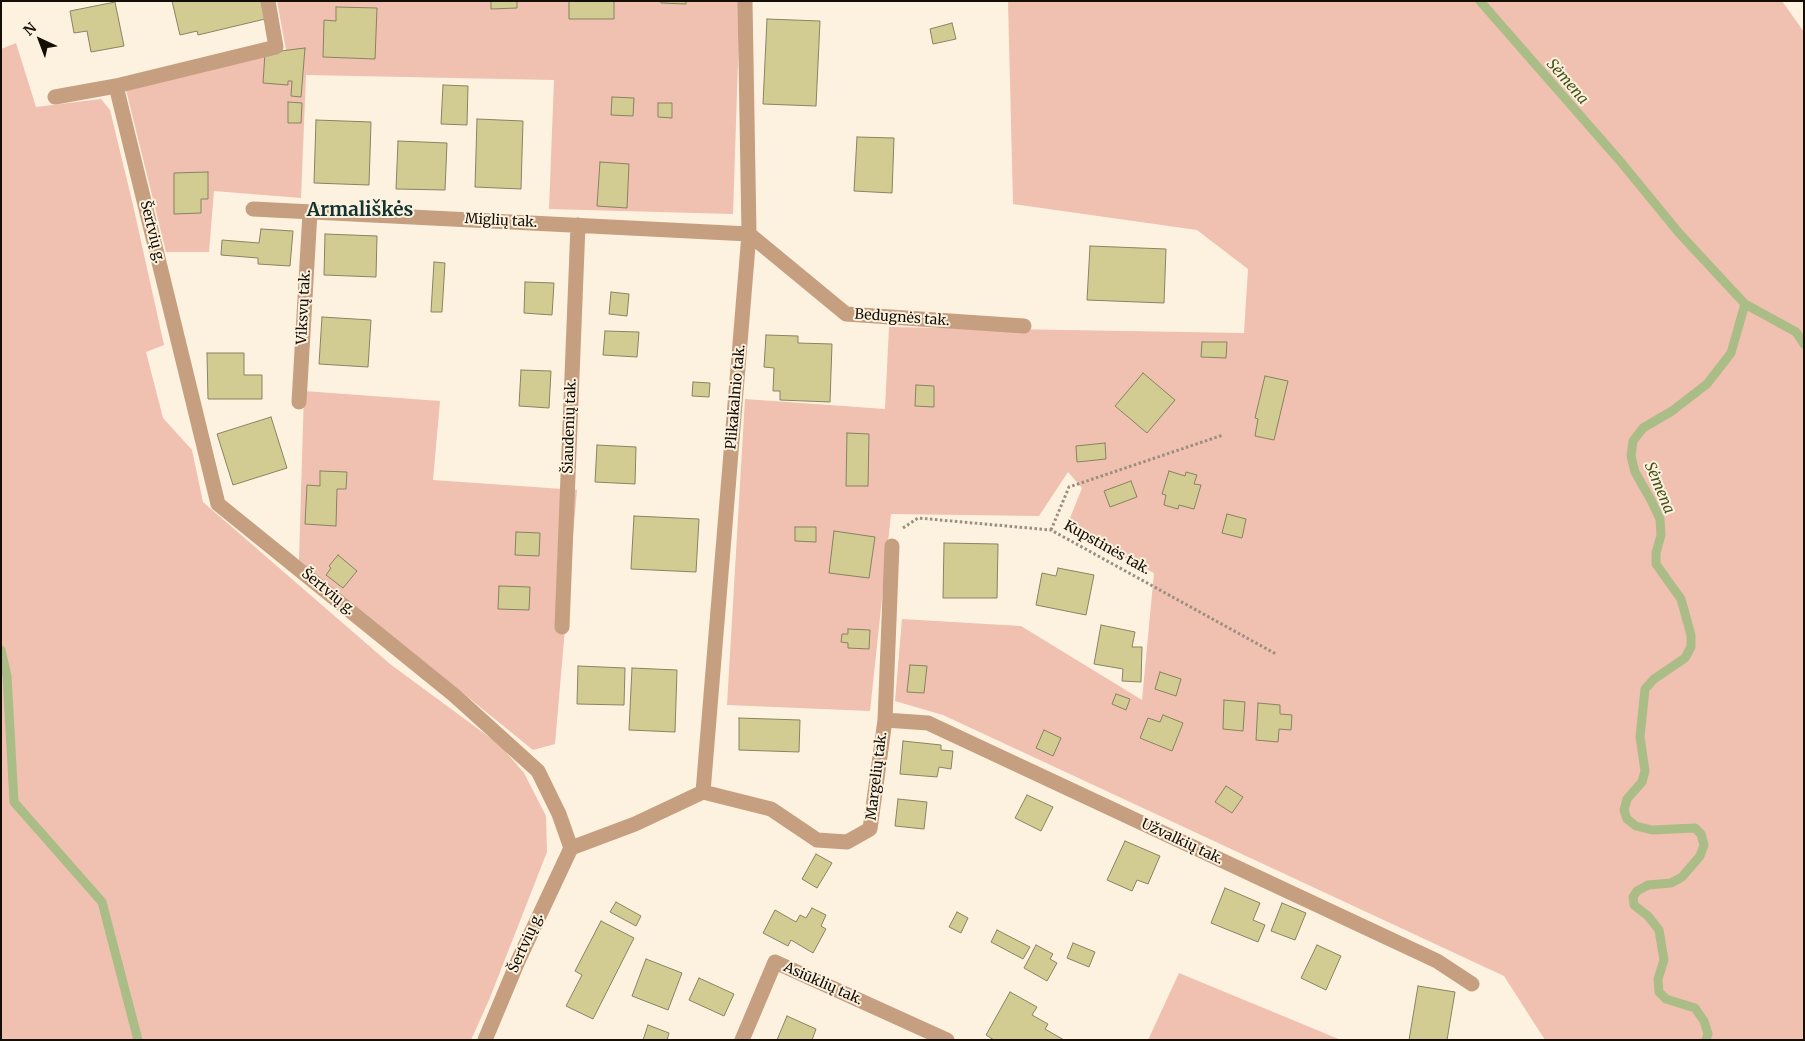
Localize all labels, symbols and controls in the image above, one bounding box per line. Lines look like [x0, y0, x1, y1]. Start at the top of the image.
north arrow [15, 15, 65, 65]
text: N [20, 19, 40, 39]
water label: Sėmena [1542, 56, 1592, 108]
street label: Šertvių g. [136, 199, 168, 265]
district label: Armališkės [307, 200, 413, 222]
street label: Miglių tak. [464, 211, 538, 231]
street label: Viksvų tak. [294, 269, 314, 345]
street label: Bedugnės tak. [854, 306, 950, 330]
street label: Plikakalnio tak. [723, 344, 749, 450]
street label: Šiaudenių tak. [560, 378, 580, 474]
water label: Sėmena [1640, 460, 1678, 516]
street label: Kupstinės tak. [1061, 517, 1153, 579]
street label: Šertvių g. [298, 565, 358, 619]
street label: Margelių tak. [863, 731, 891, 821]
street label: Užvalkių tak. [1138, 816, 1226, 868]
street label: Šertvių g. [505, 910, 547, 976]
street label: Asiūklių tak. [781, 959, 865, 1009]

